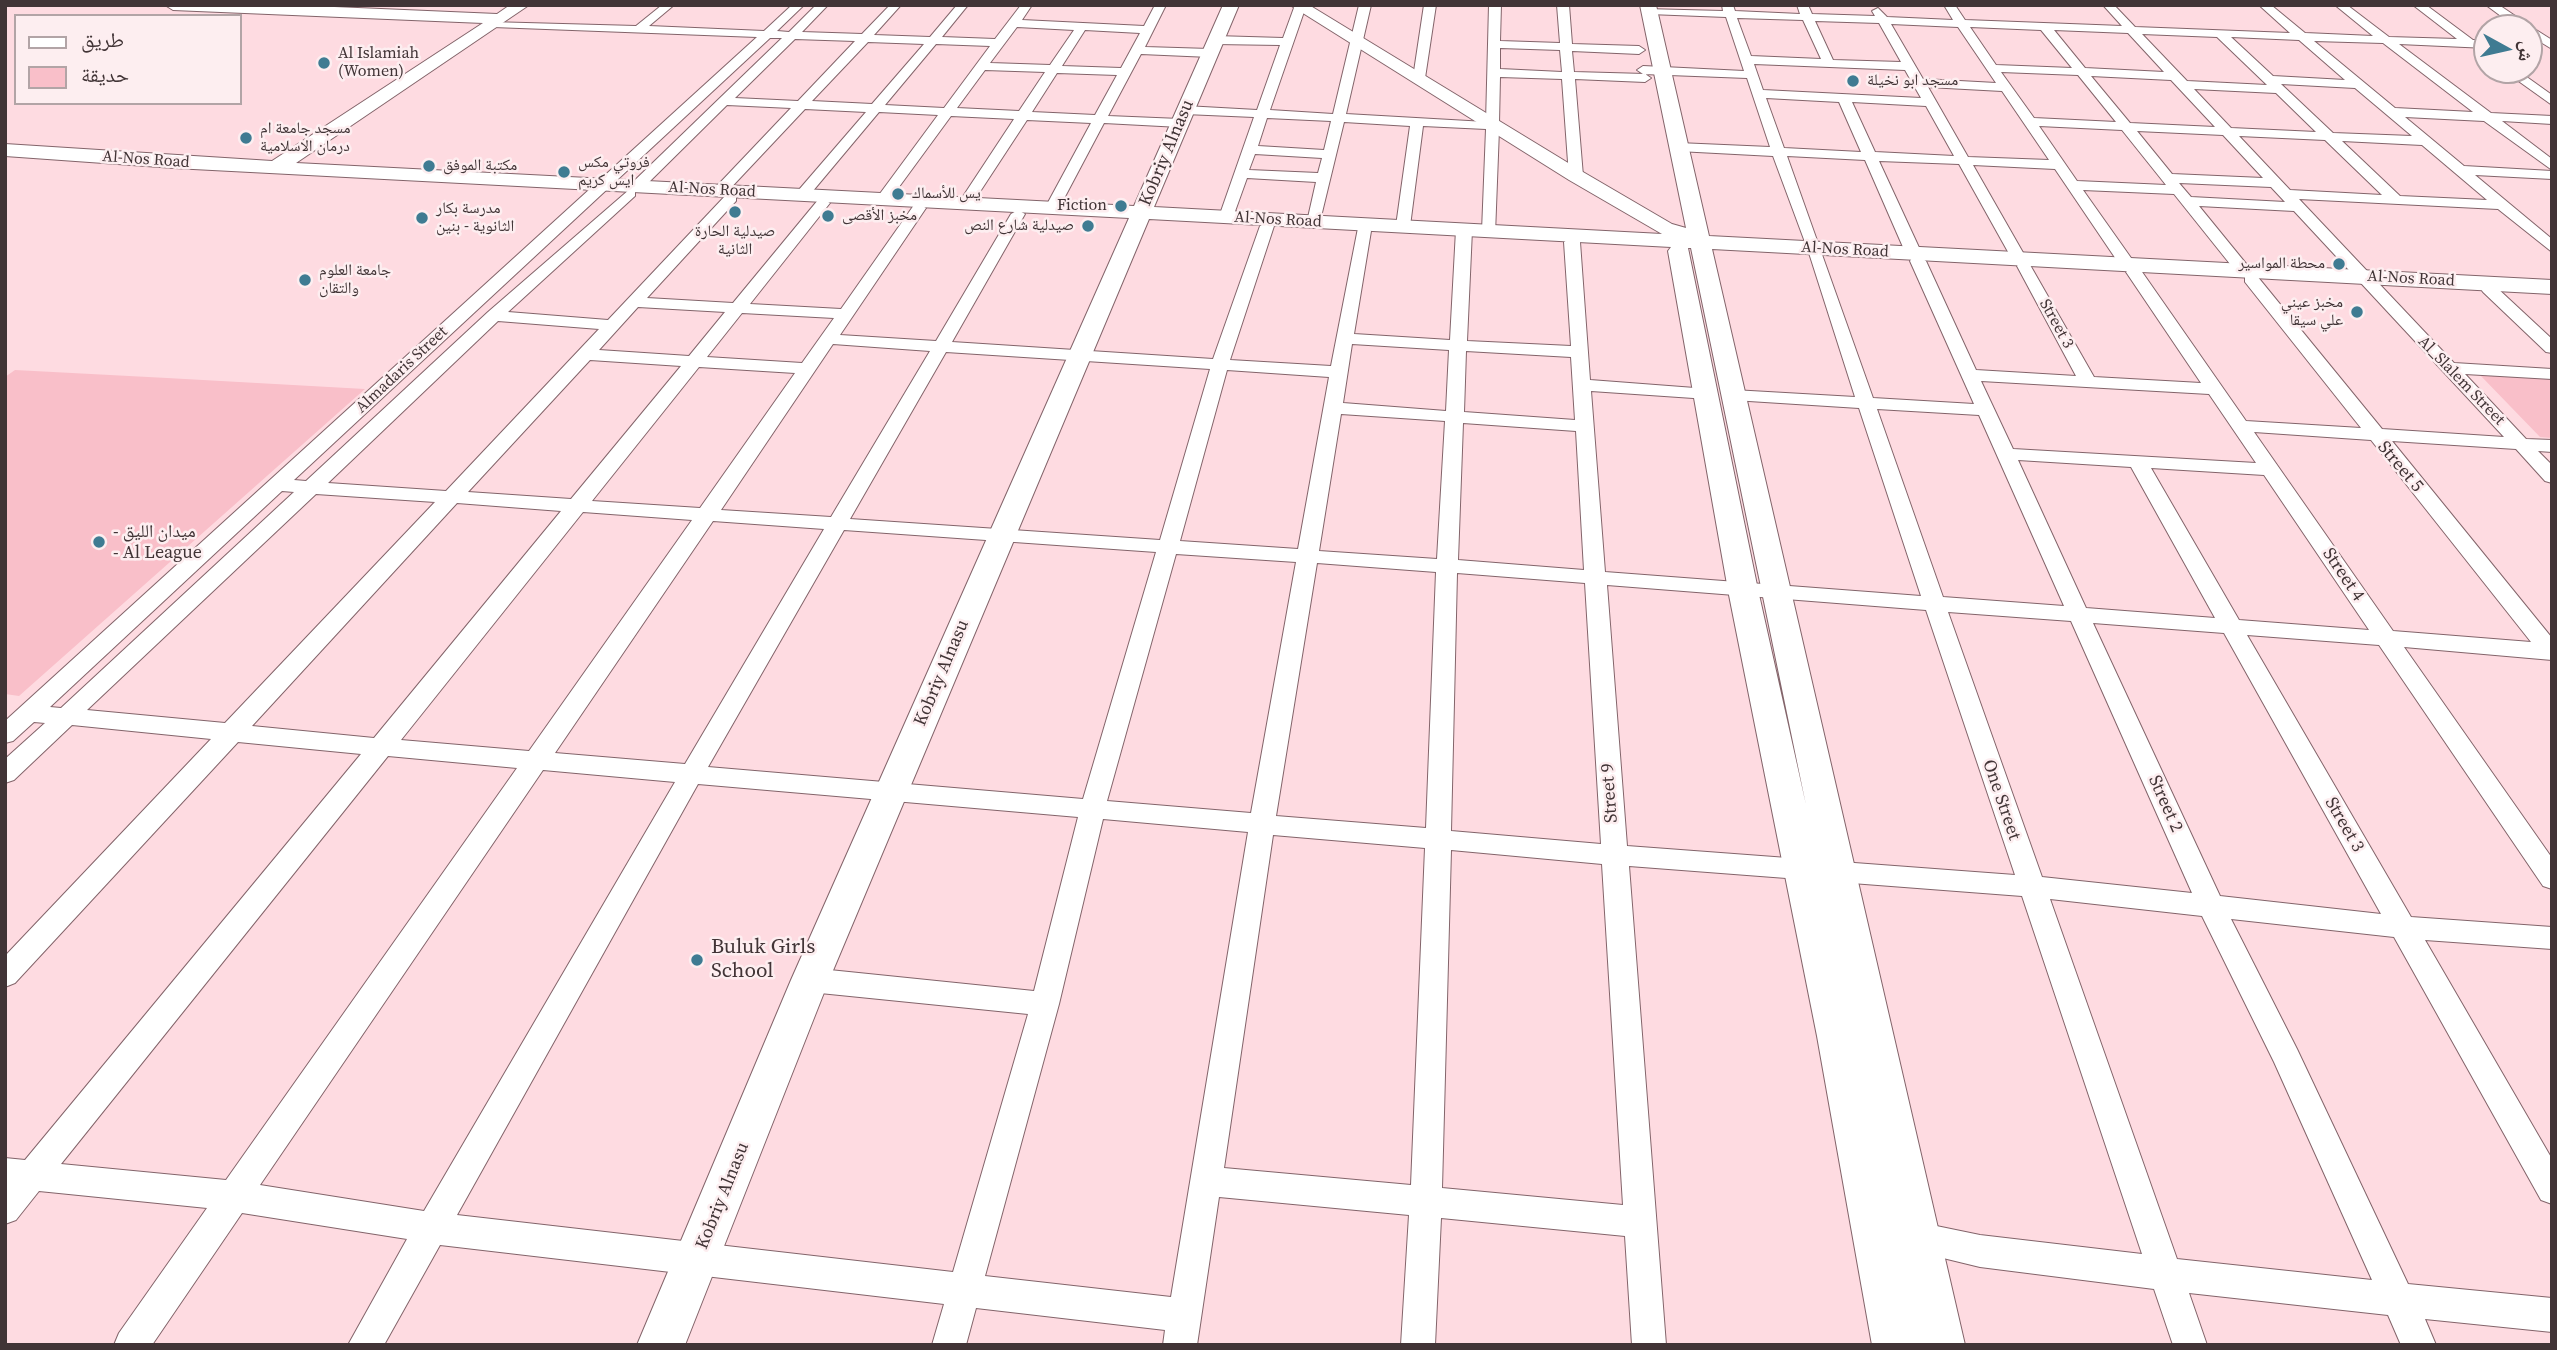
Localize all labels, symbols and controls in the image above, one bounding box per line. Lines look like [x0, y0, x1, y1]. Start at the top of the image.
legend [14, 14, 242, 105]
north arrow [2473, 14, 2543, 84]
text: طريق [81, 25, 124, 54]
text: ش [2513, 40, 2541, 63]
place label: Al Islamiah (Women) [338, 44, 419, 82]
marker: Al Islamiah (Women) [316, 55, 332, 71]
text: حديقة [81, 60, 129, 89]
place label: مسجد ابو نخيلة [1867, 71, 1958, 91]
marker: مسجد ابو نخيلة [1845, 73, 1861, 89]
street label: Kobriy Alnasu [1135, 97, 1199, 209]
place label: مسجد جامعة ام درمان الاسلامية [260, 119, 351, 157]
marker: مسجد جامعة ام درمان الاسلامية [238, 130, 254, 146]
street label: Al-Nos Road [102, 147, 190, 173]
place label: فروتي مكس ايس كريم [578, 153, 650, 191]
place label: مكتبة الموفق [443, 156, 517, 176]
marker: مكتبة الموفق [421, 158, 437, 174]
marker: فروتي مكس ايس كريم [556, 164, 572, 180]
street label: Al-Nos Road [668, 178, 756, 202]
place label: يس للأسماك [912, 184, 981, 204]
marker: يس للأسماك [890, 186, 906, 202]
place label: Fiction [1057, 196, 1107, 216]
marker: Fiction [1113, 198, 1129, 214]
place label: مدرسة بكار الثانوية - بنين [436, 199, 514, 237]
marker: صيدلية الحارة الثانية [727, 204, 743, 220]
place label: مخبز الأقصى [842, 206, 917, 226]
marker: مخبز الأقصى [820, 208, 836, 224]
street label: Al-Nos Road [1234, 208, 1322, 232]
marker: مدرسة بكار الثانوية - بنين [414, 210, 430, 226]
place label: صيدلية شارع النص [964, 216, 1074, 236]
marker: صيدلية شارع النص [1080, 218, 1096, 234]
place label: صيدلية الحارة الثانية [695, 222, 775, 260]
street label: Al-Nos Road [1801, 238, 1889, 262]
place label: محطة المواسير [2238, 254, 2325, 274]
marker: محطة المواسير [2331, 256, 2347, 272]
place label: جامعة العلوم والتقان [319, 261, 391, 299]
street label: Al-Nos Road [2367, 267, 2455, 291]
marker: جامعة العلوم والتقان [297, 272, 313, 288]
place label: مخبز عيني علي سيقا [2281, 293, 2343, 331]
street label: Street 3 [2035, 296, 2077, 352]
marker: مخبز عيني علي سيقا [2349, 304, 2365, 320]
street label: Almadaris Street [352, 323, 452, 417]
street label: Al_Slalem Street [2414, 332, 2508, 430]
street label: Street 5 [2373, 437, 2427, 497]
place label: - ميدان الليق - Al League [113, 521, 202, 564]
marker: - ميدان الليق - Al League [91, 534, 107, 550]
street label: Street 4 [2317, 544, 2369, 606]
street label: Kobriy Alnasu [910, 617, 974, 729]
street label: One Street [1977, 757, 2025, 843]
street label: Street 9 [1597, 762, 1623, 824]
street label: Street 2 [2143, 772, 2187, 836]
street label: Street 3 [2320, 794, 2368, 856]
place label: Buluk Girls School [711, 935, 815, 985]
marker: Buluk Girls School [689, 952, 705, 968]
street label: Kobriy Alnasu [692, 1139, 754, 1253]

